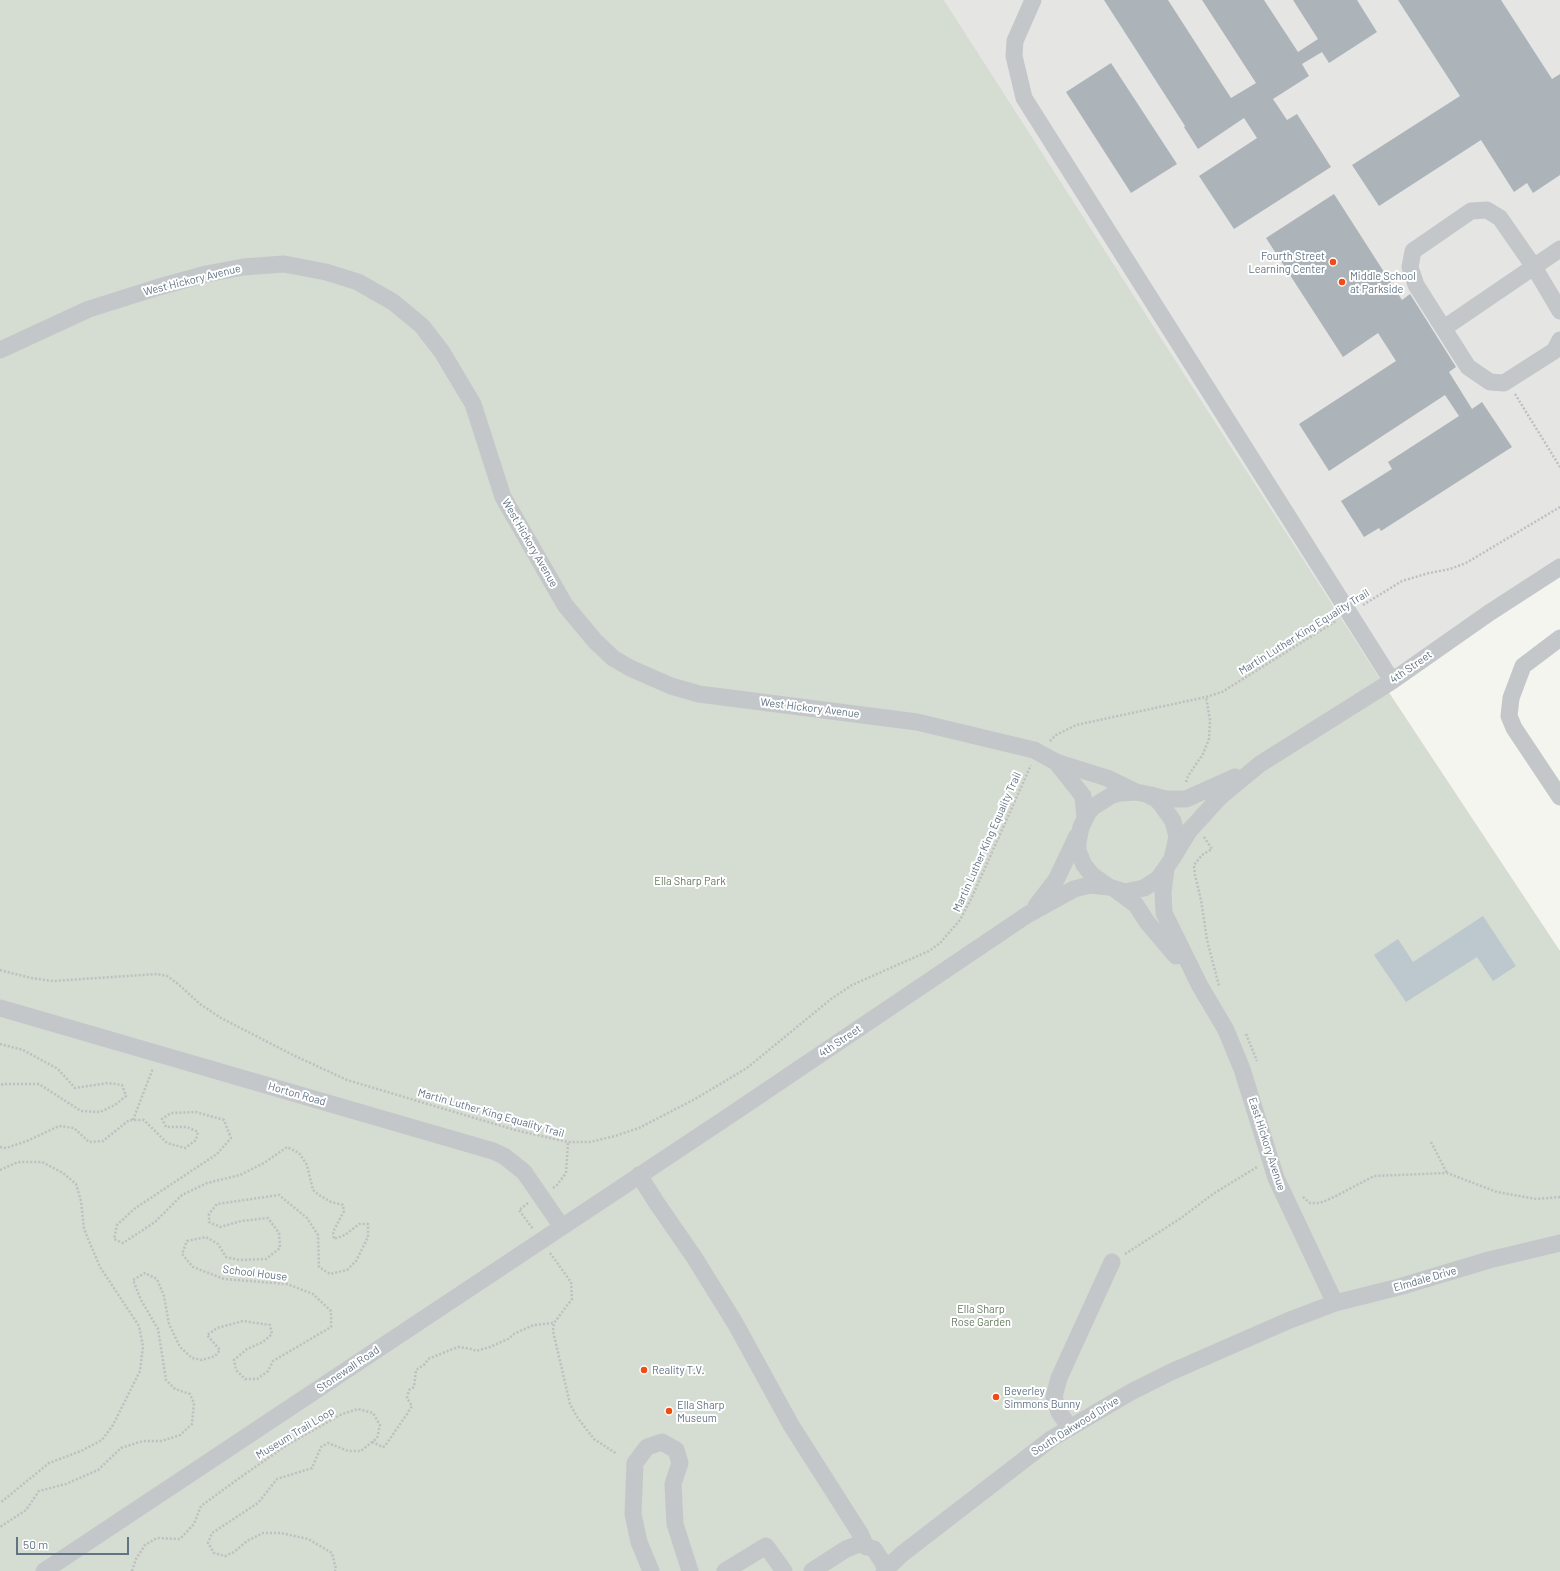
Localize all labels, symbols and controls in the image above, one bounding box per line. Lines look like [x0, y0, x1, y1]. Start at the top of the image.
place label: Fourth Street Learning Center [1248, 249, 1325, 275]
marker: Fourth Street Learning Center [1328, 257, 1338, 267]
street label: West Hickory Avenue [142, 262, 242, 298]
place label: Middle School at Parkside [1350, 269, 1416, 295]
marker: Middle School at Parkside [1337, 277, 1347, 287]
street label: West Hickory Avenue [499, 496, 561, 590]
street label: Martin Luther King Equality Trail [1236, 586, 1372, 678]
street label: 4th Street [1387, 648, 1435, 686]
street label: West Hickory Avenue [760, 695, 860, 721]
street label: Martin Luther King Equality Trail [950, 770, 1024, 914]
park label: Ella Sharp Park [654, 874, 726, 888]
street label: 4th Street [816, 1022, 864, 1060]
street label: Horton Road [267, 1079, 327, 1109]
street label: Martin Luther King Equality Trail [416, 1086, 566, 1140]
street label: East Hickory Avenue [1246, 1096, 1288, 1192]
street label: School House [222, 1262, 288, 1284]
street label: Elmdale Drive [1392, 1264, 1458, 1294]
park label: Ella Sharp Rose Garden [951, 1302, 1011, 1328]
street label: Stonewall Road [314, 1343, 382, 1395]
place label: Reality T.V. [652, 1363, 704, 1377]
marker: Reality T.V. [639, 1365, 649, 1375]
place label: Beverley Simmons Bunny [1004, 1384, 1080, 1410]
marker: Beverley Simmons Bunny [991, 1392, 1001, 1402]
street label: South Oakwood Drive [1029, 1394, 1121, 1458]
place label: Ella Sharp Museum [677, 1398, 725, 1424]
street label: Museum Trail Loop [253, 1404, 337, 1462]
marker: Ella Sharp Museum [664, 1406, 674, 1416]
scale bar [18, 1529, 131, 1555]
text: 50 m [23, 1537, 48, 1551]

